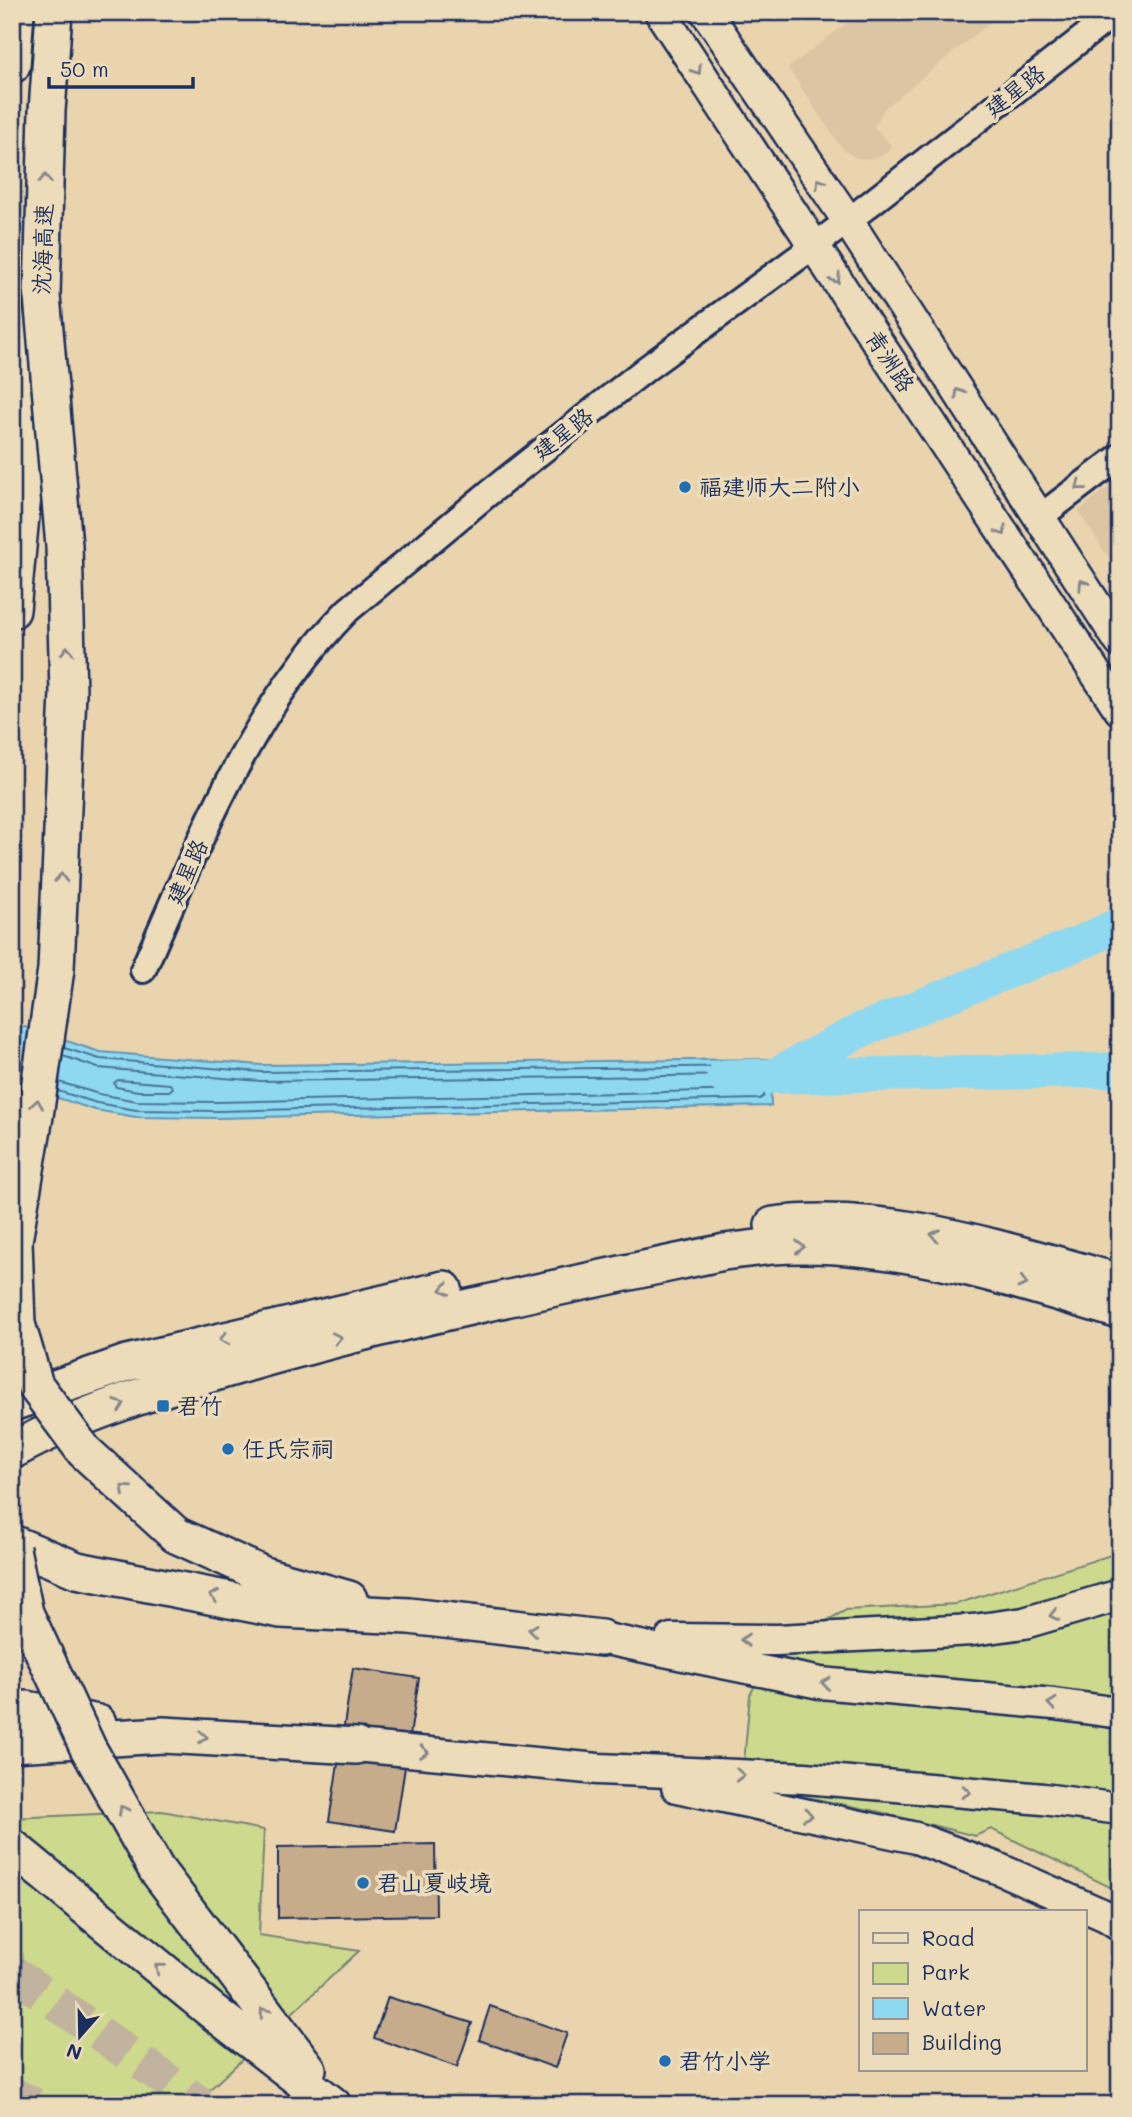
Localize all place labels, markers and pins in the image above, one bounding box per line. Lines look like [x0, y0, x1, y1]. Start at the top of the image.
place label: 福建师大二附小 [699, 471, 860, 501]
marker: 福建师大二附小 [677, 479, 693, 495]
place label: 君竹 [177, 1390, 223, 1420]
marker: 君竹 [155, 1398, 171, 1414]
place label: 任氏宗祠 [242, 1433, 334, 1463]
marker: 任氏宗祠 [220, 1441, 236, 1457]
place label: 君山夏岐境 [377, 1867, 492, 1897]
marker: 君山夏岐境 [355, 1875, 371, 1891]
place label: 君竹小学 [679, 2045, 771, 2075]
marker: 君竹小学 [657, 2053, 673, 2069]

